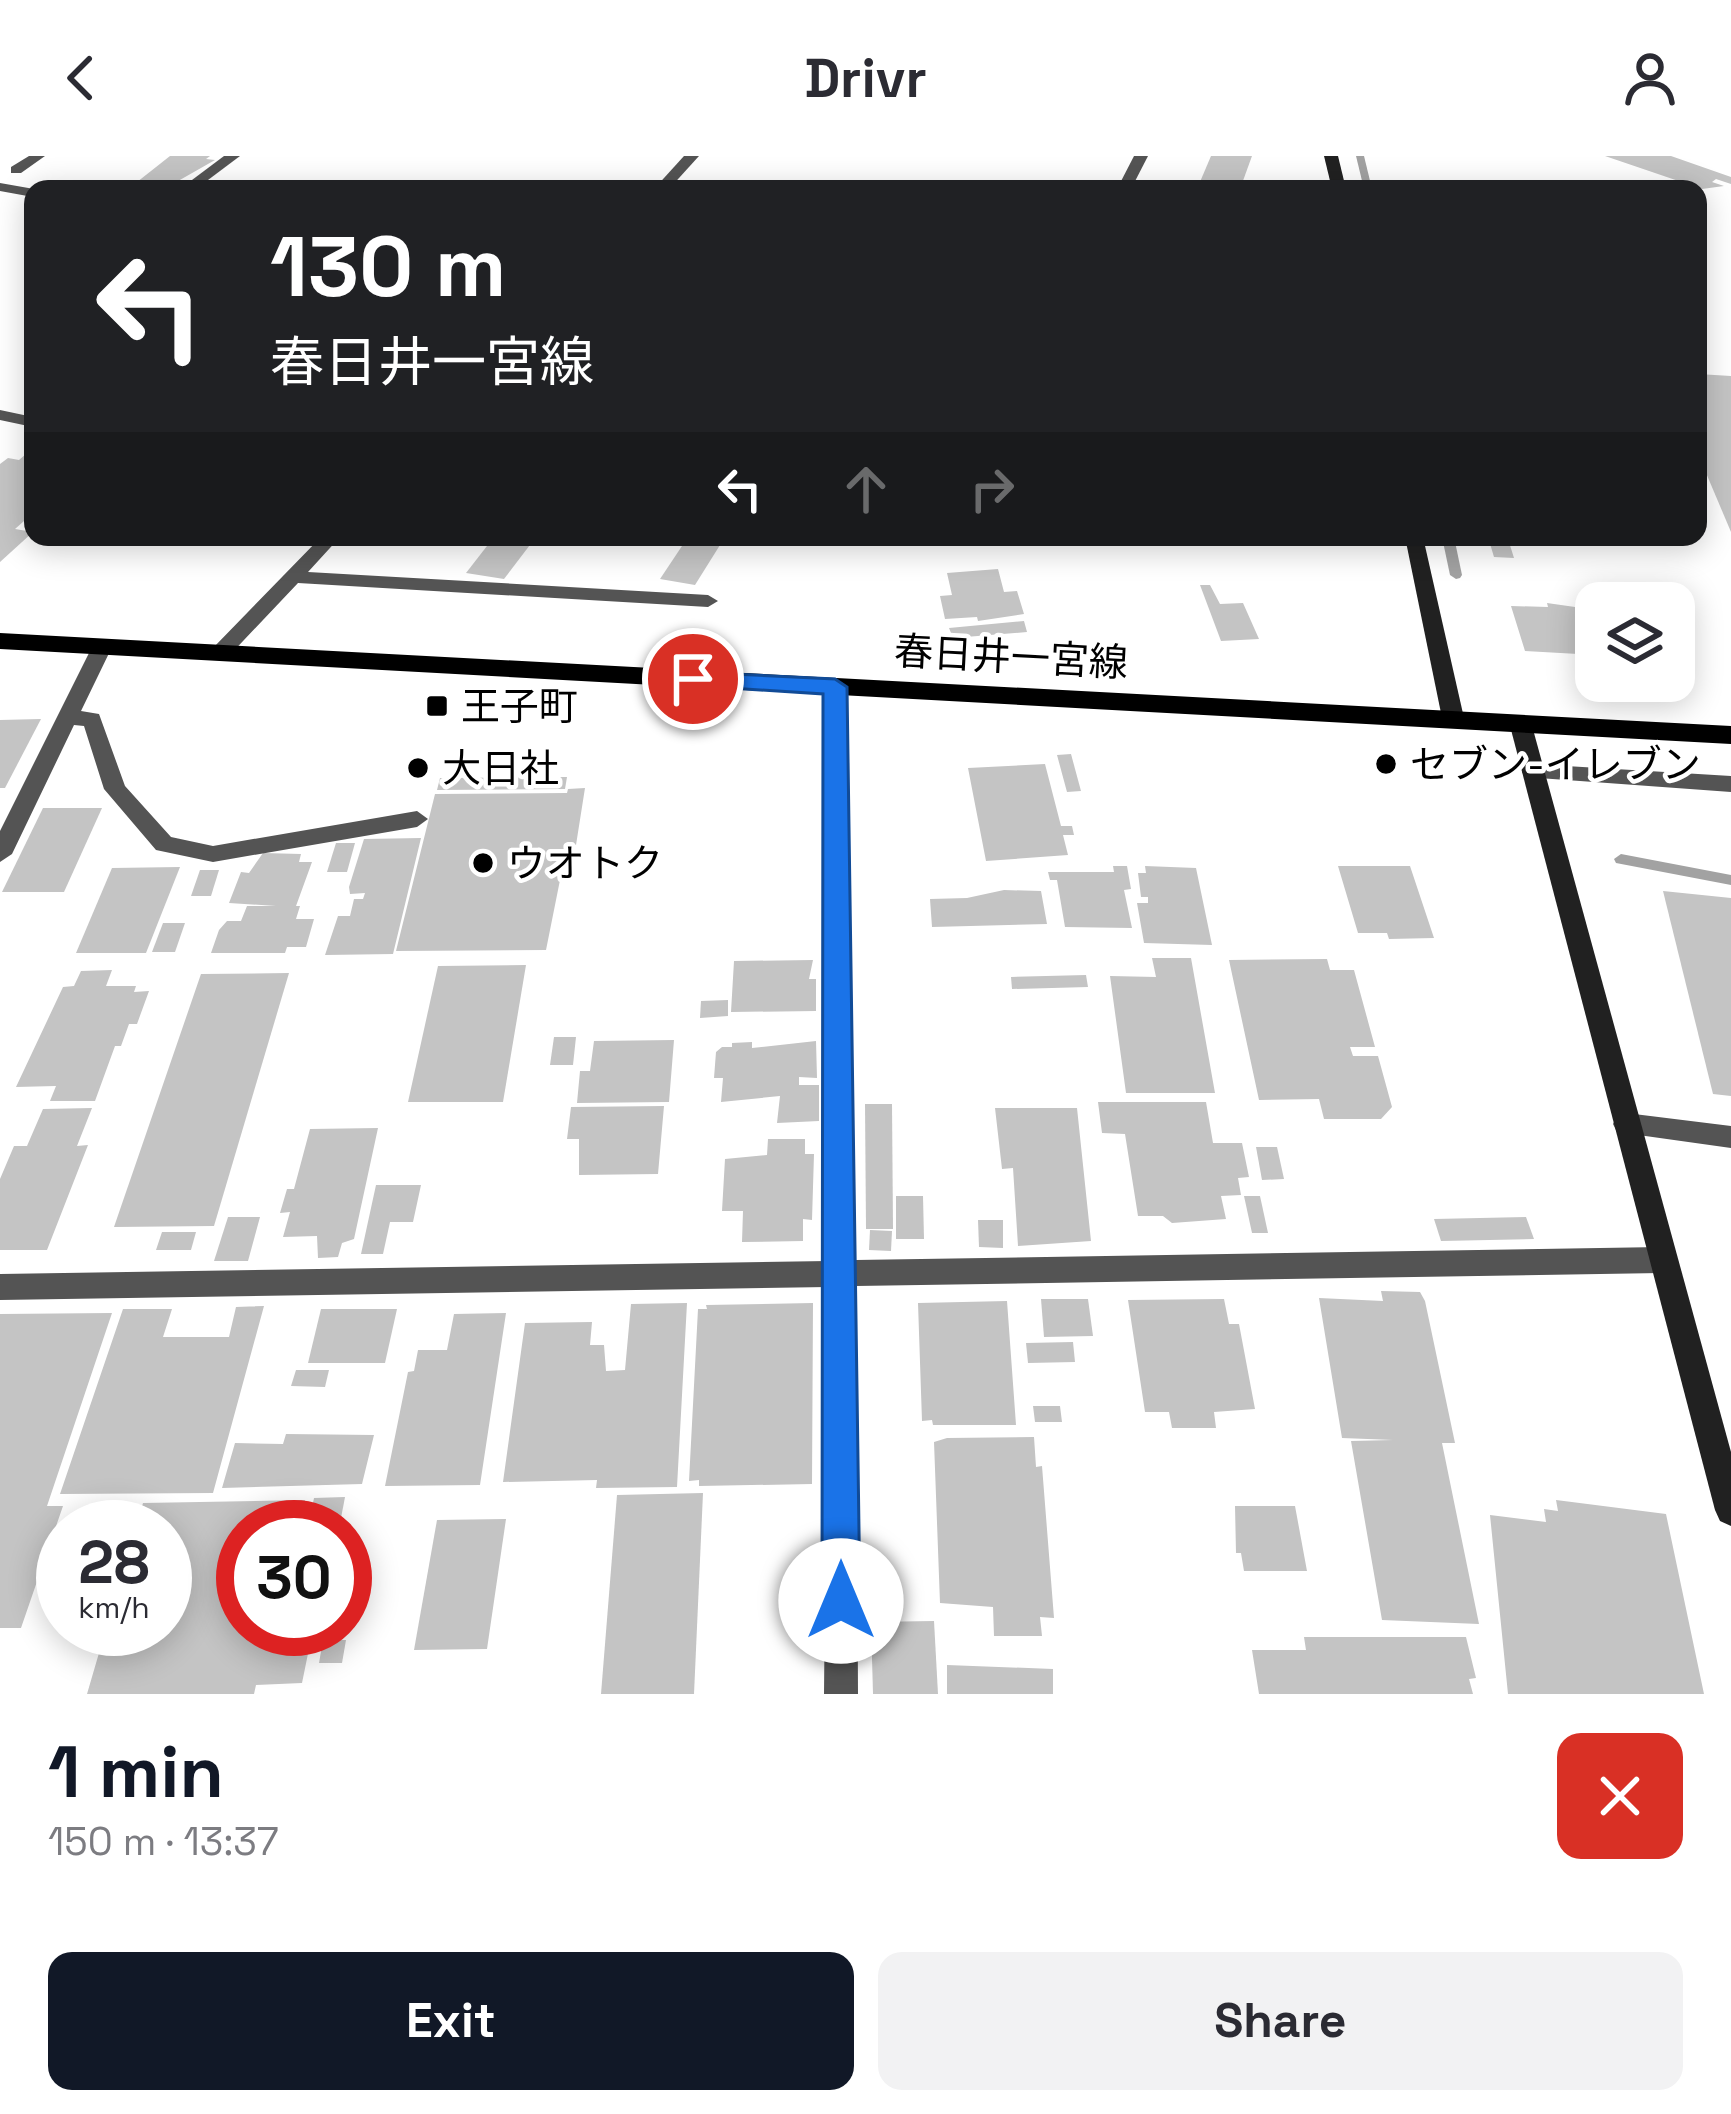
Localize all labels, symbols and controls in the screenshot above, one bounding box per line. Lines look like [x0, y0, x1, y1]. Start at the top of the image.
text: Drivr [804, 44, 927, 113]
icon: back [48, 45, 114, 111]
icon: person [1617, 45, 1683, 111]
text: 130 m [270, 213, 507, 321]
icon: left [72, 228, 228, 384]
text: 春日井一宮線 [270, 328, 594, 397]
icon: left [707, 456, 773, 522]
icon: ahead [833, 456, 899, 522]
icon: right [959, 456, 1025, 522]
map controls [1575, 582, 1695, 702]
button: layers [1575, 582, 1695, 702]
street label: 春日井一宮線 [893, 626, 1129, 688]
pin [642, 628, 744, 730]
icon: arrive [660, 646, 726, 712]
place label: 王子町 [461, 682, 578, 731]
marker: 王子町 [424, 693, 450, 719]
place label: セブン-イレブン [1410, 740, 1701, 789]
place label: 大日社 [442, 744, 559, 793]
marker: セブン-イレブン [1373, 751, 1399, 777]
marker: 大日社 [405, 755, 431, 781]
place label: ウオトク [507, 839, 663, 888]
marker: ウオトク [470, 850, 496, 876]
speed limit sign: 30 [216, 1500, 372, 1656]
text: 28 [78, 1524, 150, 1601]
position arrow [778, 1538, 904, 1664]
text: km/h [78, 1588, 150, 1627]
text: 1 min [48, 1726, 224, 1818]
button: close [1557, 1733, 1683, 1859]
text: 150 m · 13:37 [48, 1817, 279, 1866]
button: Exit [48, 1952, 854, 2090]
button: Share [878, 1952, 1683, 2090]

